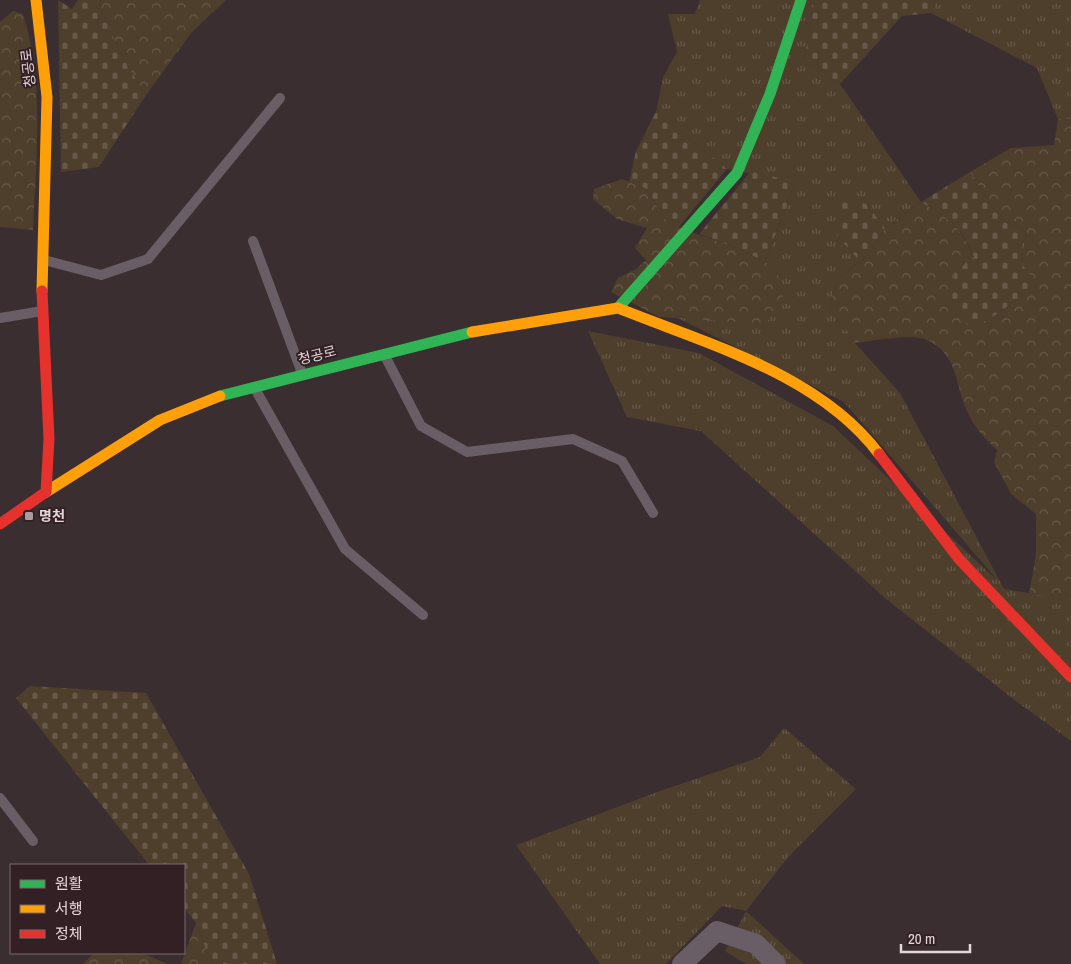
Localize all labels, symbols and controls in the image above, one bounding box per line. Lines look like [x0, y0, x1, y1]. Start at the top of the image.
street label: 청공로 [17, 48, 39, 88]
street label: 청공로 [296, 342, 338, 368]
place label: 명천 [39, 507, 65, 525]
marker: 명천 [23, 510, 35, 522]
legend [10, 864, 185, 954]
text: 원활 [55, 873, 83, 894]
text: 서행 [55, 898, 83, 919]
scale bar [901, 922, 970, 954]
text: 정체 [55, 923, 83, 944]
text: 20 m [908, 928, 935, 949]

